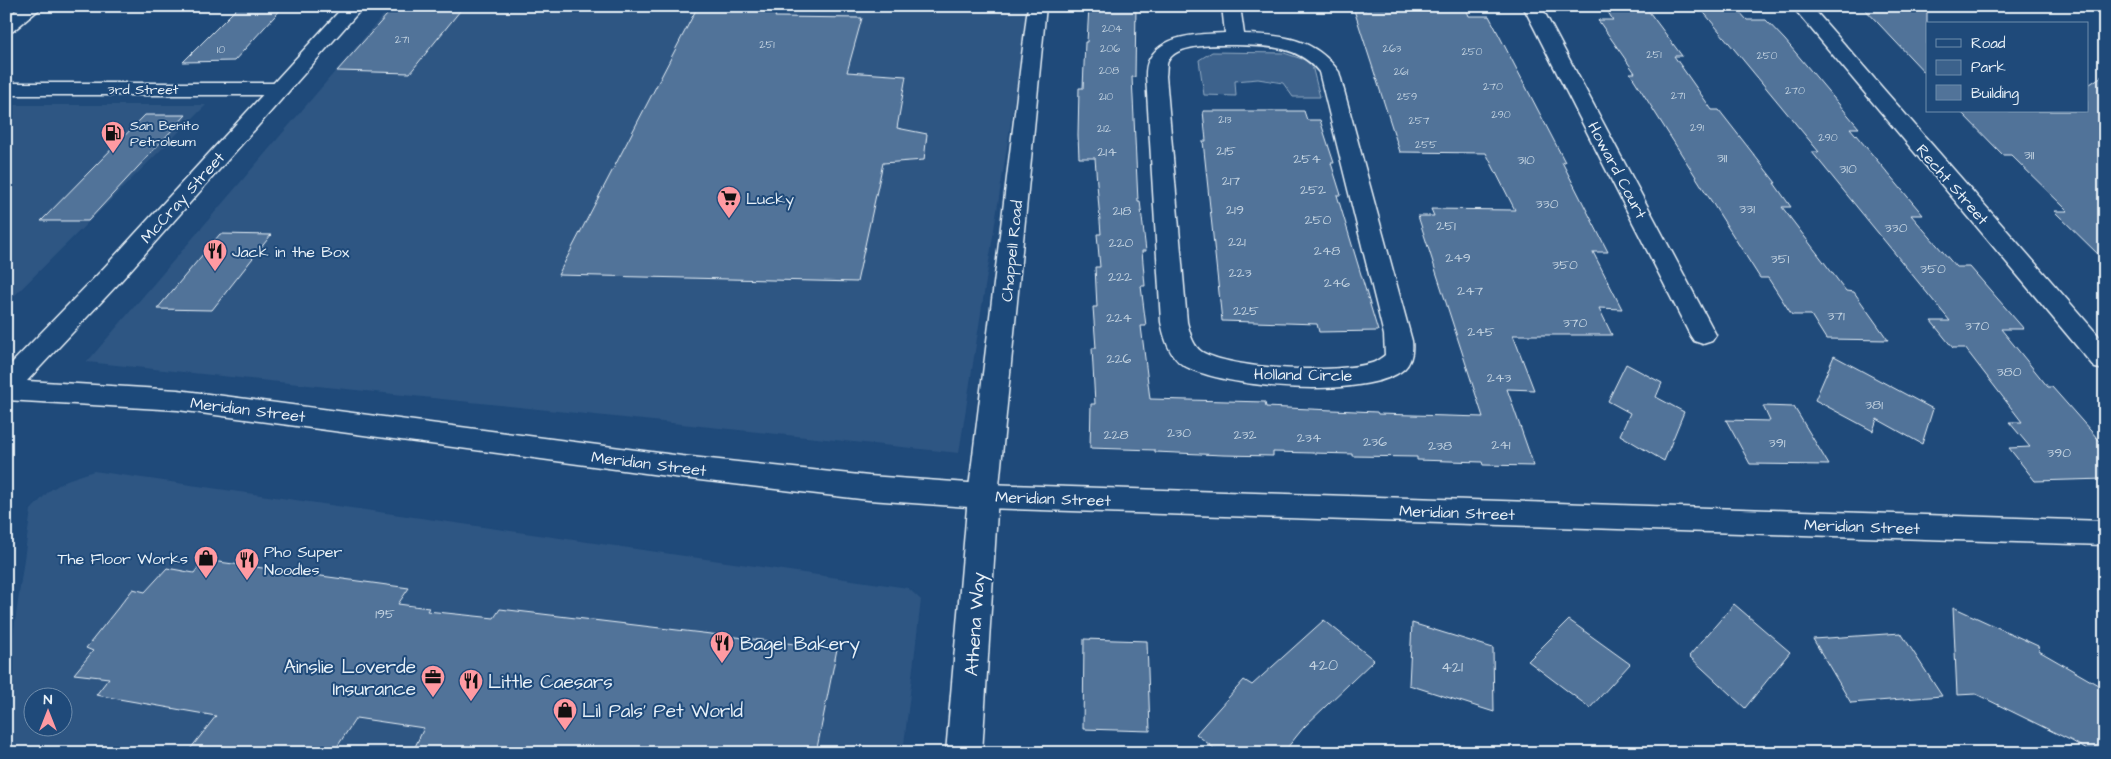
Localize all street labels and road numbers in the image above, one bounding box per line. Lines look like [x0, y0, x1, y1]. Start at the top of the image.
street label: 3rd Street [108, 80, 179, 100]
street label: Howard Court [1582, 118, 1652, 223]
street label: Recht Street [1911, 140, 1994, 230]
street label: McCray Street [136, 147, 231, 249]
street label: Chappell Road [996, 199, 1028, 303]
street label: Holland Circle [1254, 363, 1353, 387]
street label: Meridian Street [189, 392, 307, 428]
street label: Meridian Street [590, 446, 708, 482]
street label: Meridian Street [995, 486, 1112, 512]
street label: Meridian Street [1399, 500, 1516, 526]
street label: Meridian Street [1804, 514, 1921, 540]
street label: Athena Way [958, 571, 994, 677]

